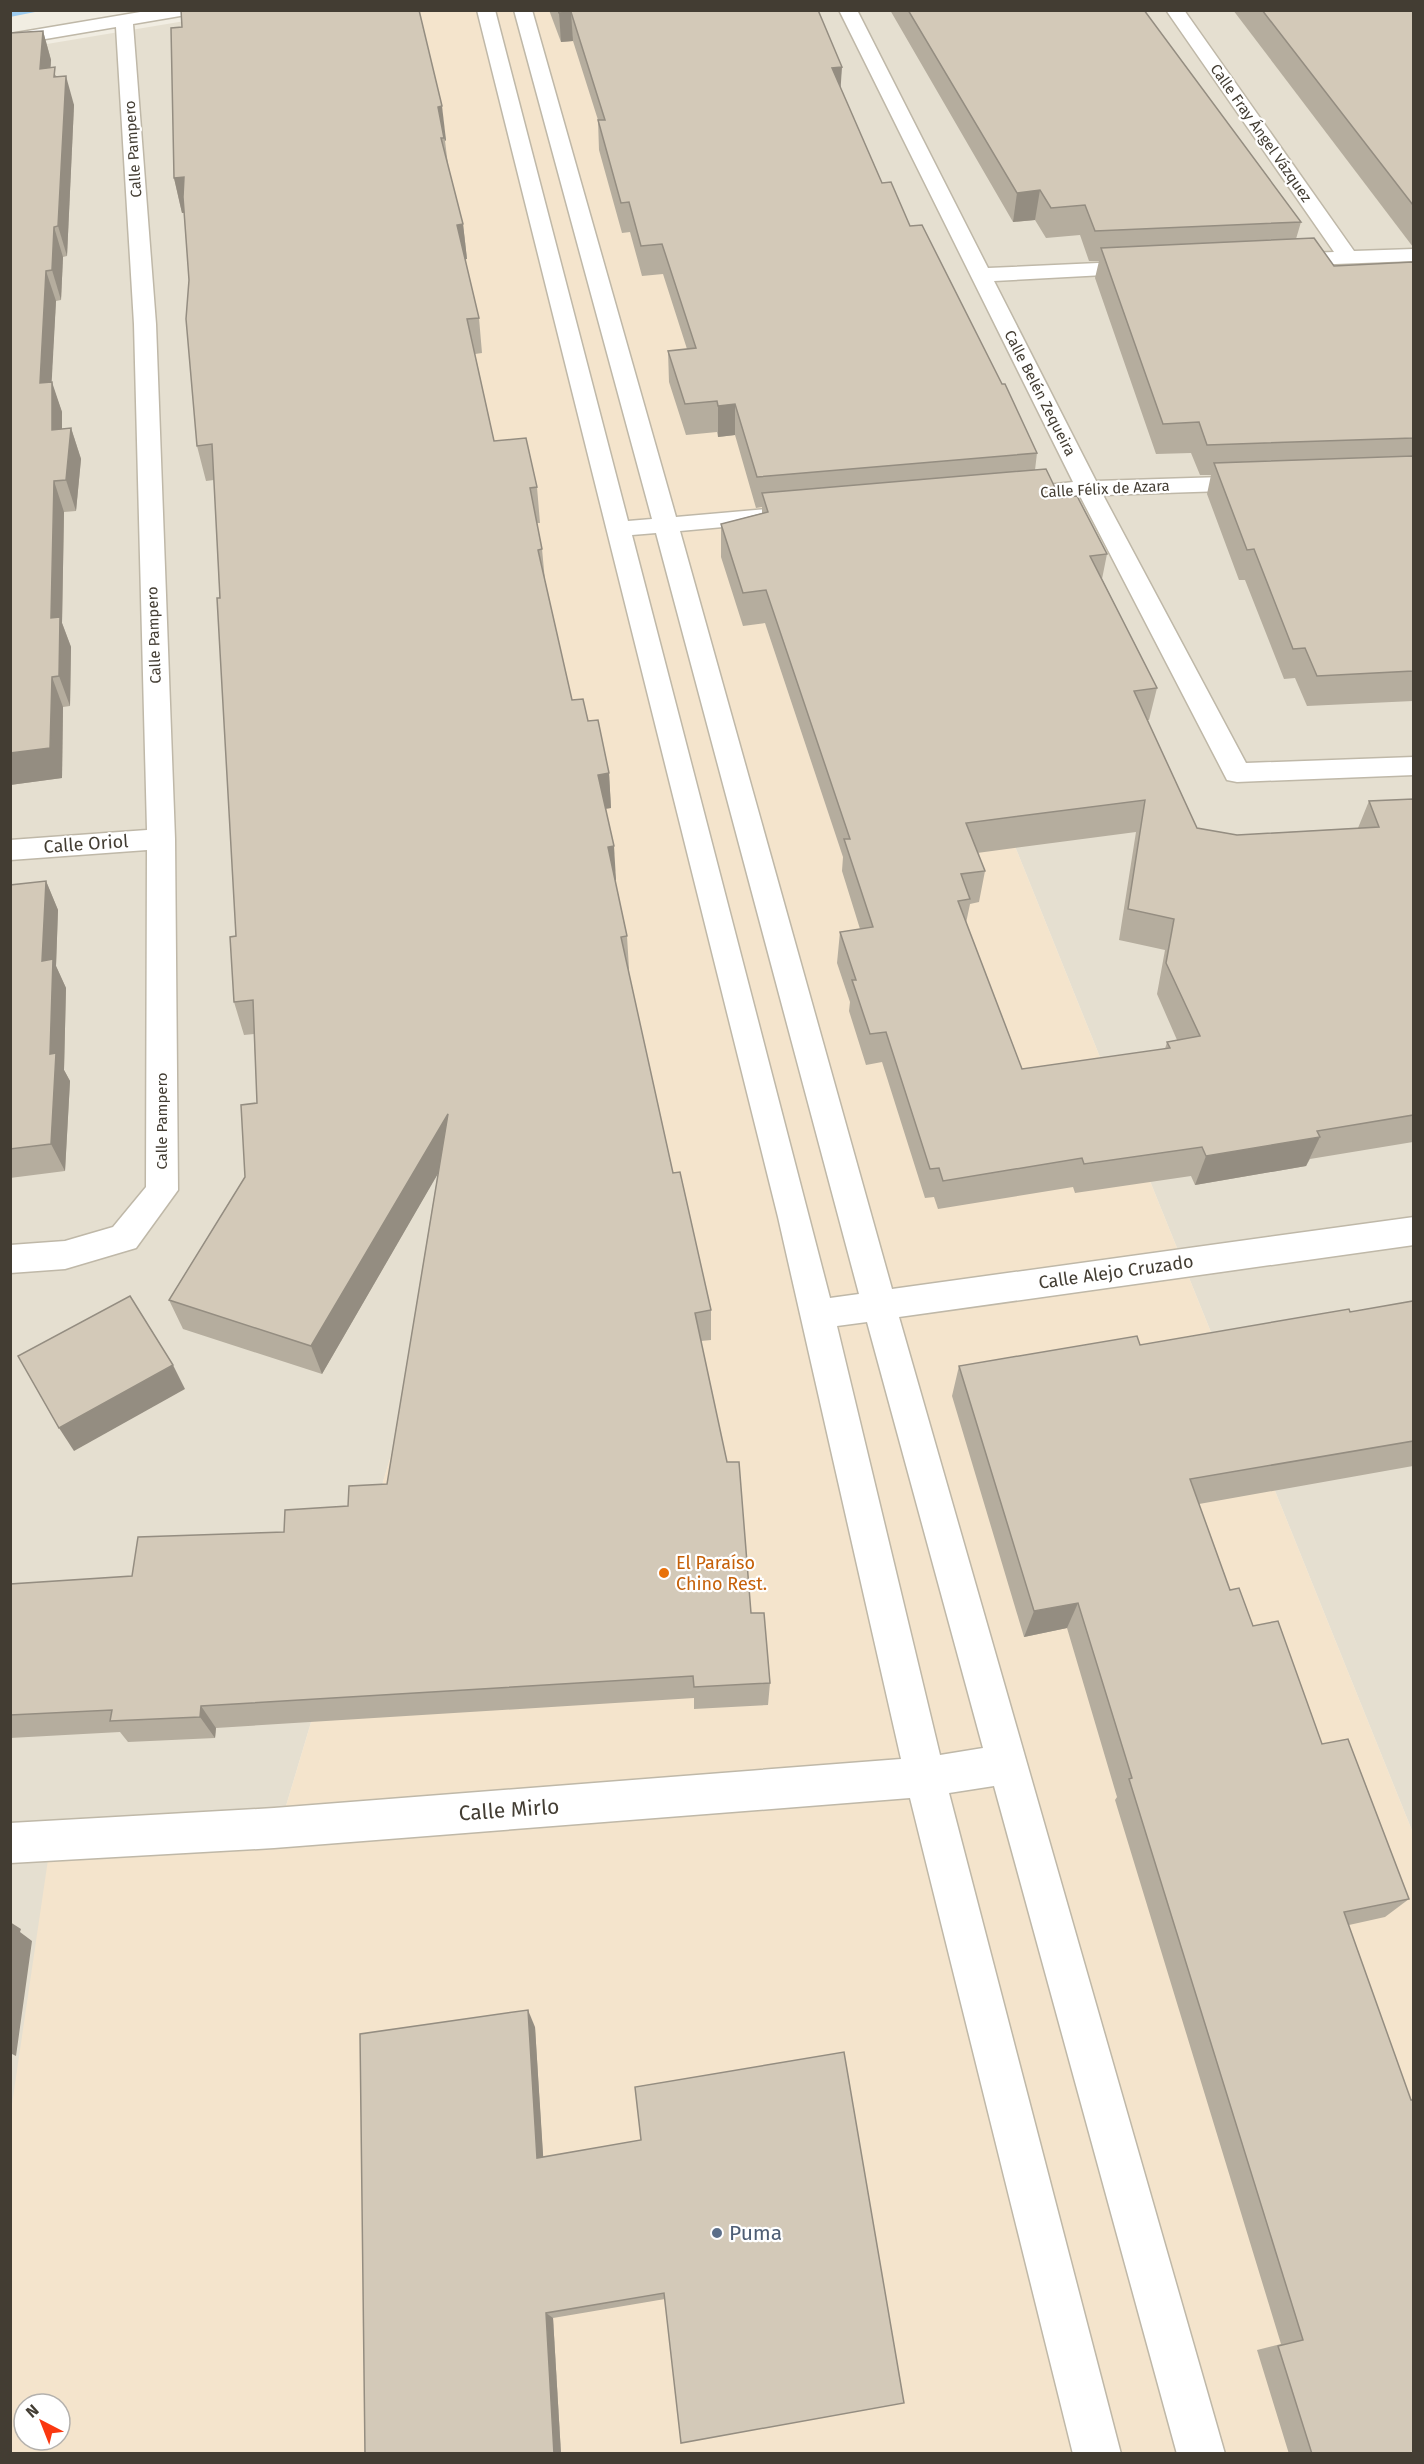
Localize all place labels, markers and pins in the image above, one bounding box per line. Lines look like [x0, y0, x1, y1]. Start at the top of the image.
place label: El Paraíso Chino Rest. [676, 1552, 767, 1595]
marker: El Paraíso Chino Rest. [657, 1566, 671, 1580]
place label: Puma [729, 2220, 782, 2246]
marker: Puma [710, 2226, 724, 2240]

